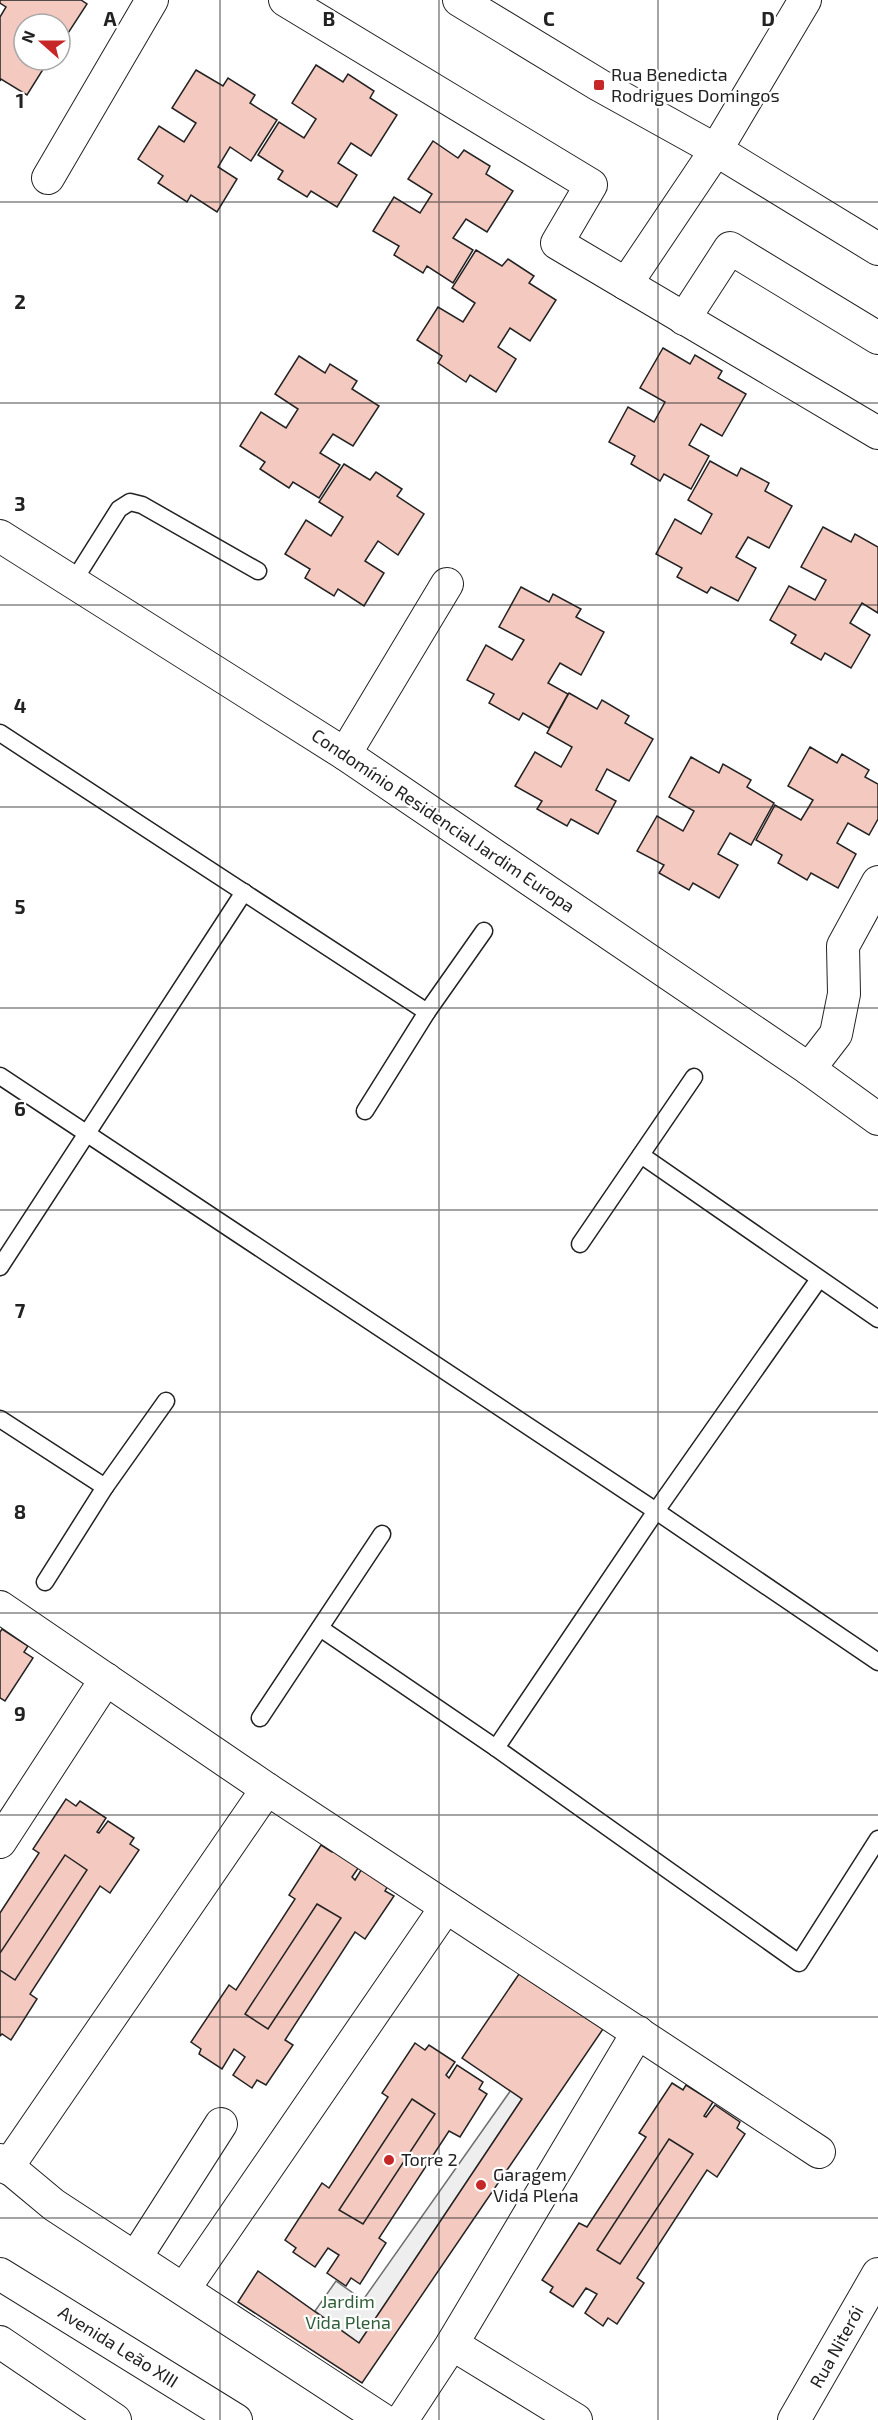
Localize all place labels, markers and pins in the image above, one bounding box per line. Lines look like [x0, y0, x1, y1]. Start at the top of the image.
place label: Rua Benedicta Rodrigues Domingos [611, 63, 780, 106]
marker: Rua Benedicta Rodrigues Domingos [592, 78, 606, 92]
place label: Torre 2 [401, 2148, 458, 2170]
marker: Torre 2 [382, 2153, 396, 2167]
place label: Garagem Vida Plena [493, 2163, 579, 2206]
marker: Garagem Vida Plena [474, 2178, 488, 2192]

